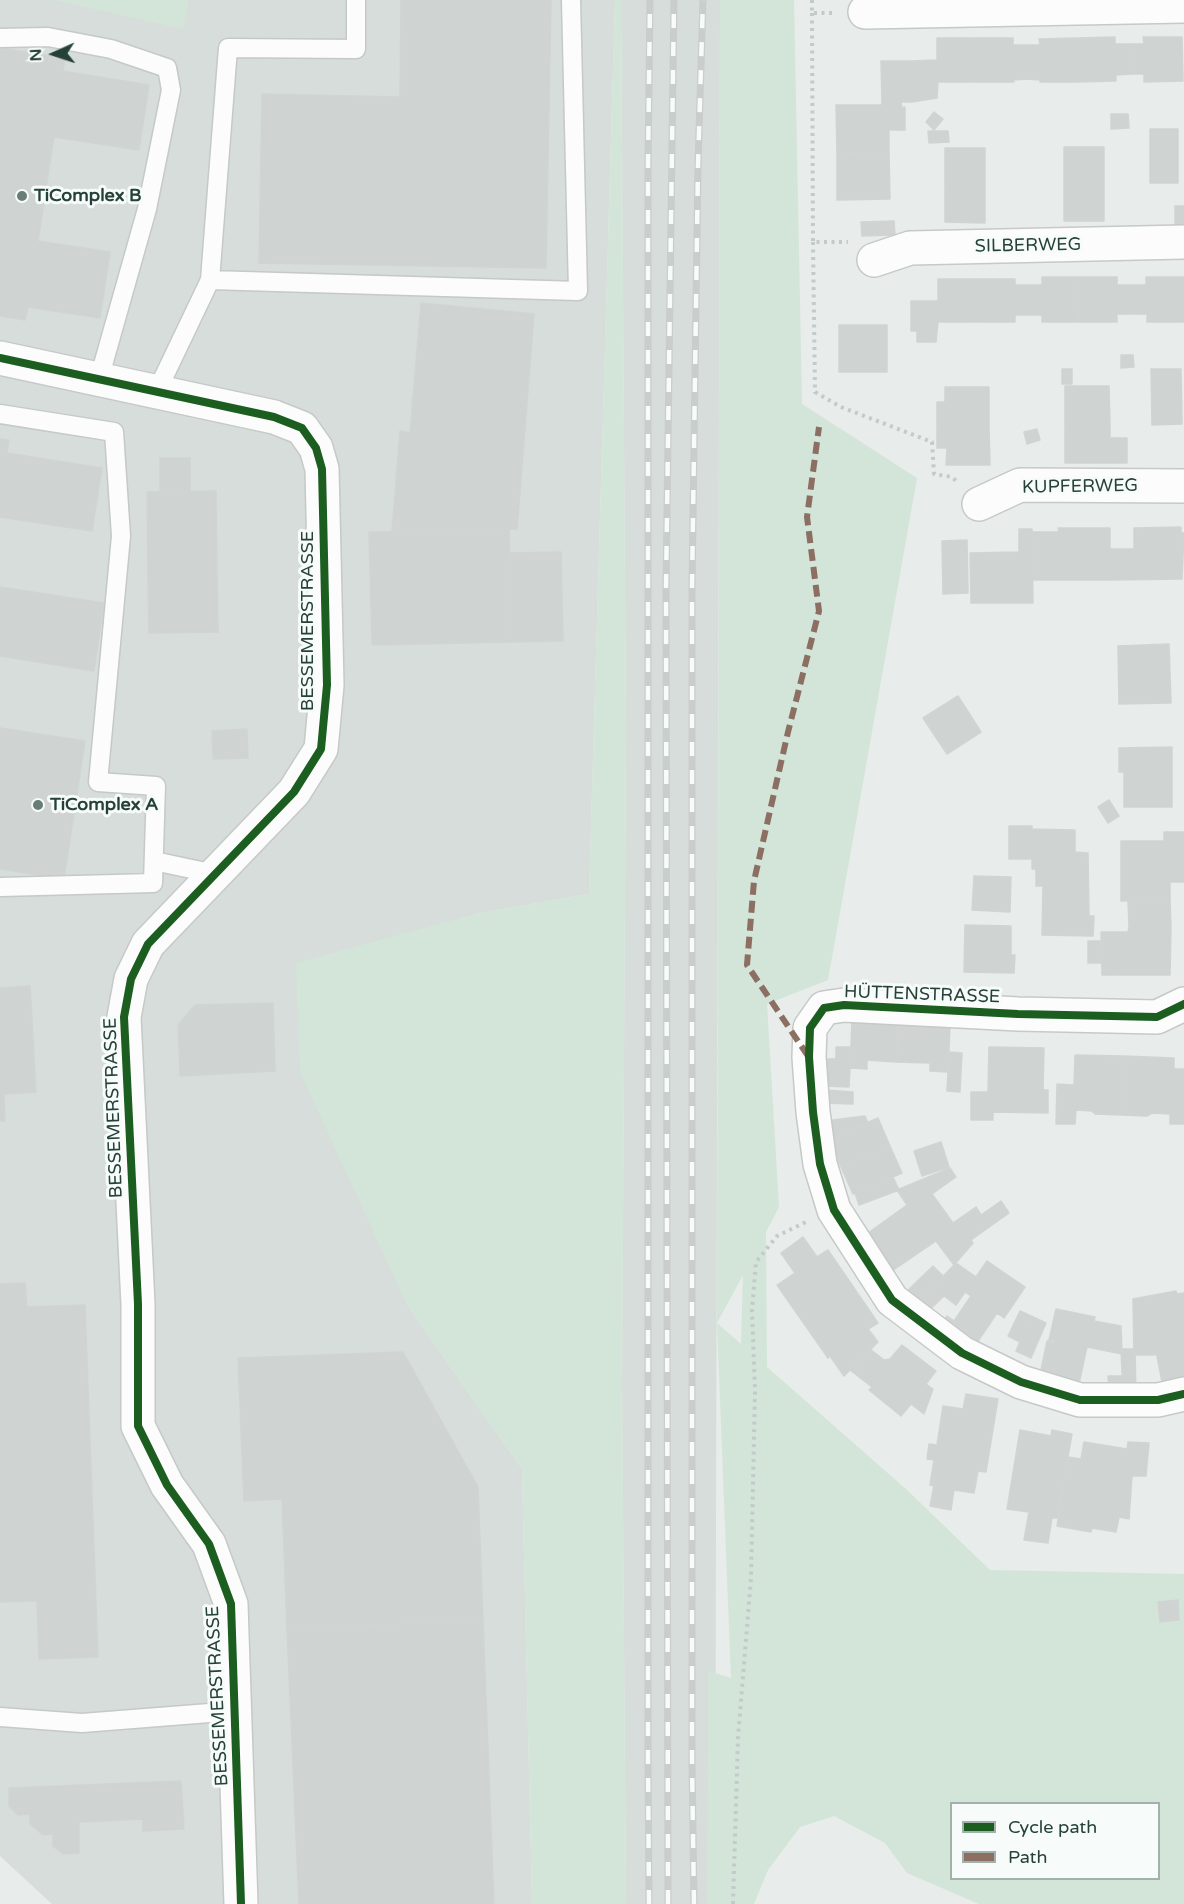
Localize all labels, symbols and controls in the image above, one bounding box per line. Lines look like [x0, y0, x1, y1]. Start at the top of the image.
north arrow [24, 24, 84, 84]
text: N [26, 48, 46, 62]
place label: TiComplex B [34, 185, 142, 207]
marker: TiComplex B [15, 189, 29, 203]
street label: SILBERWEG [975, 234, 1081, 258]
street label: KUPFERWEG [1022, 475, 1138, 499]
street label: BESSEMERSTRASSE [297, 531, 319, 711]
place label: TiComplex A [50, 794, 159, 816]
marker: TiComplex A [31, 798, 45, 812]
street label: HÜTTENSTRASSE [843, 981, 1001, 1009]
street label: BESSEMERSTRASSE [100, 1017, 128, 1199]
street label: BESSEMERSTRASSE [202, 1605, 234, 1787]
legend [950, 1802, 1160, 1880]
text: Cycle path [1008, 1816, 1097, 1838]
text: Path [1008, 1846, 1047, 1868]

